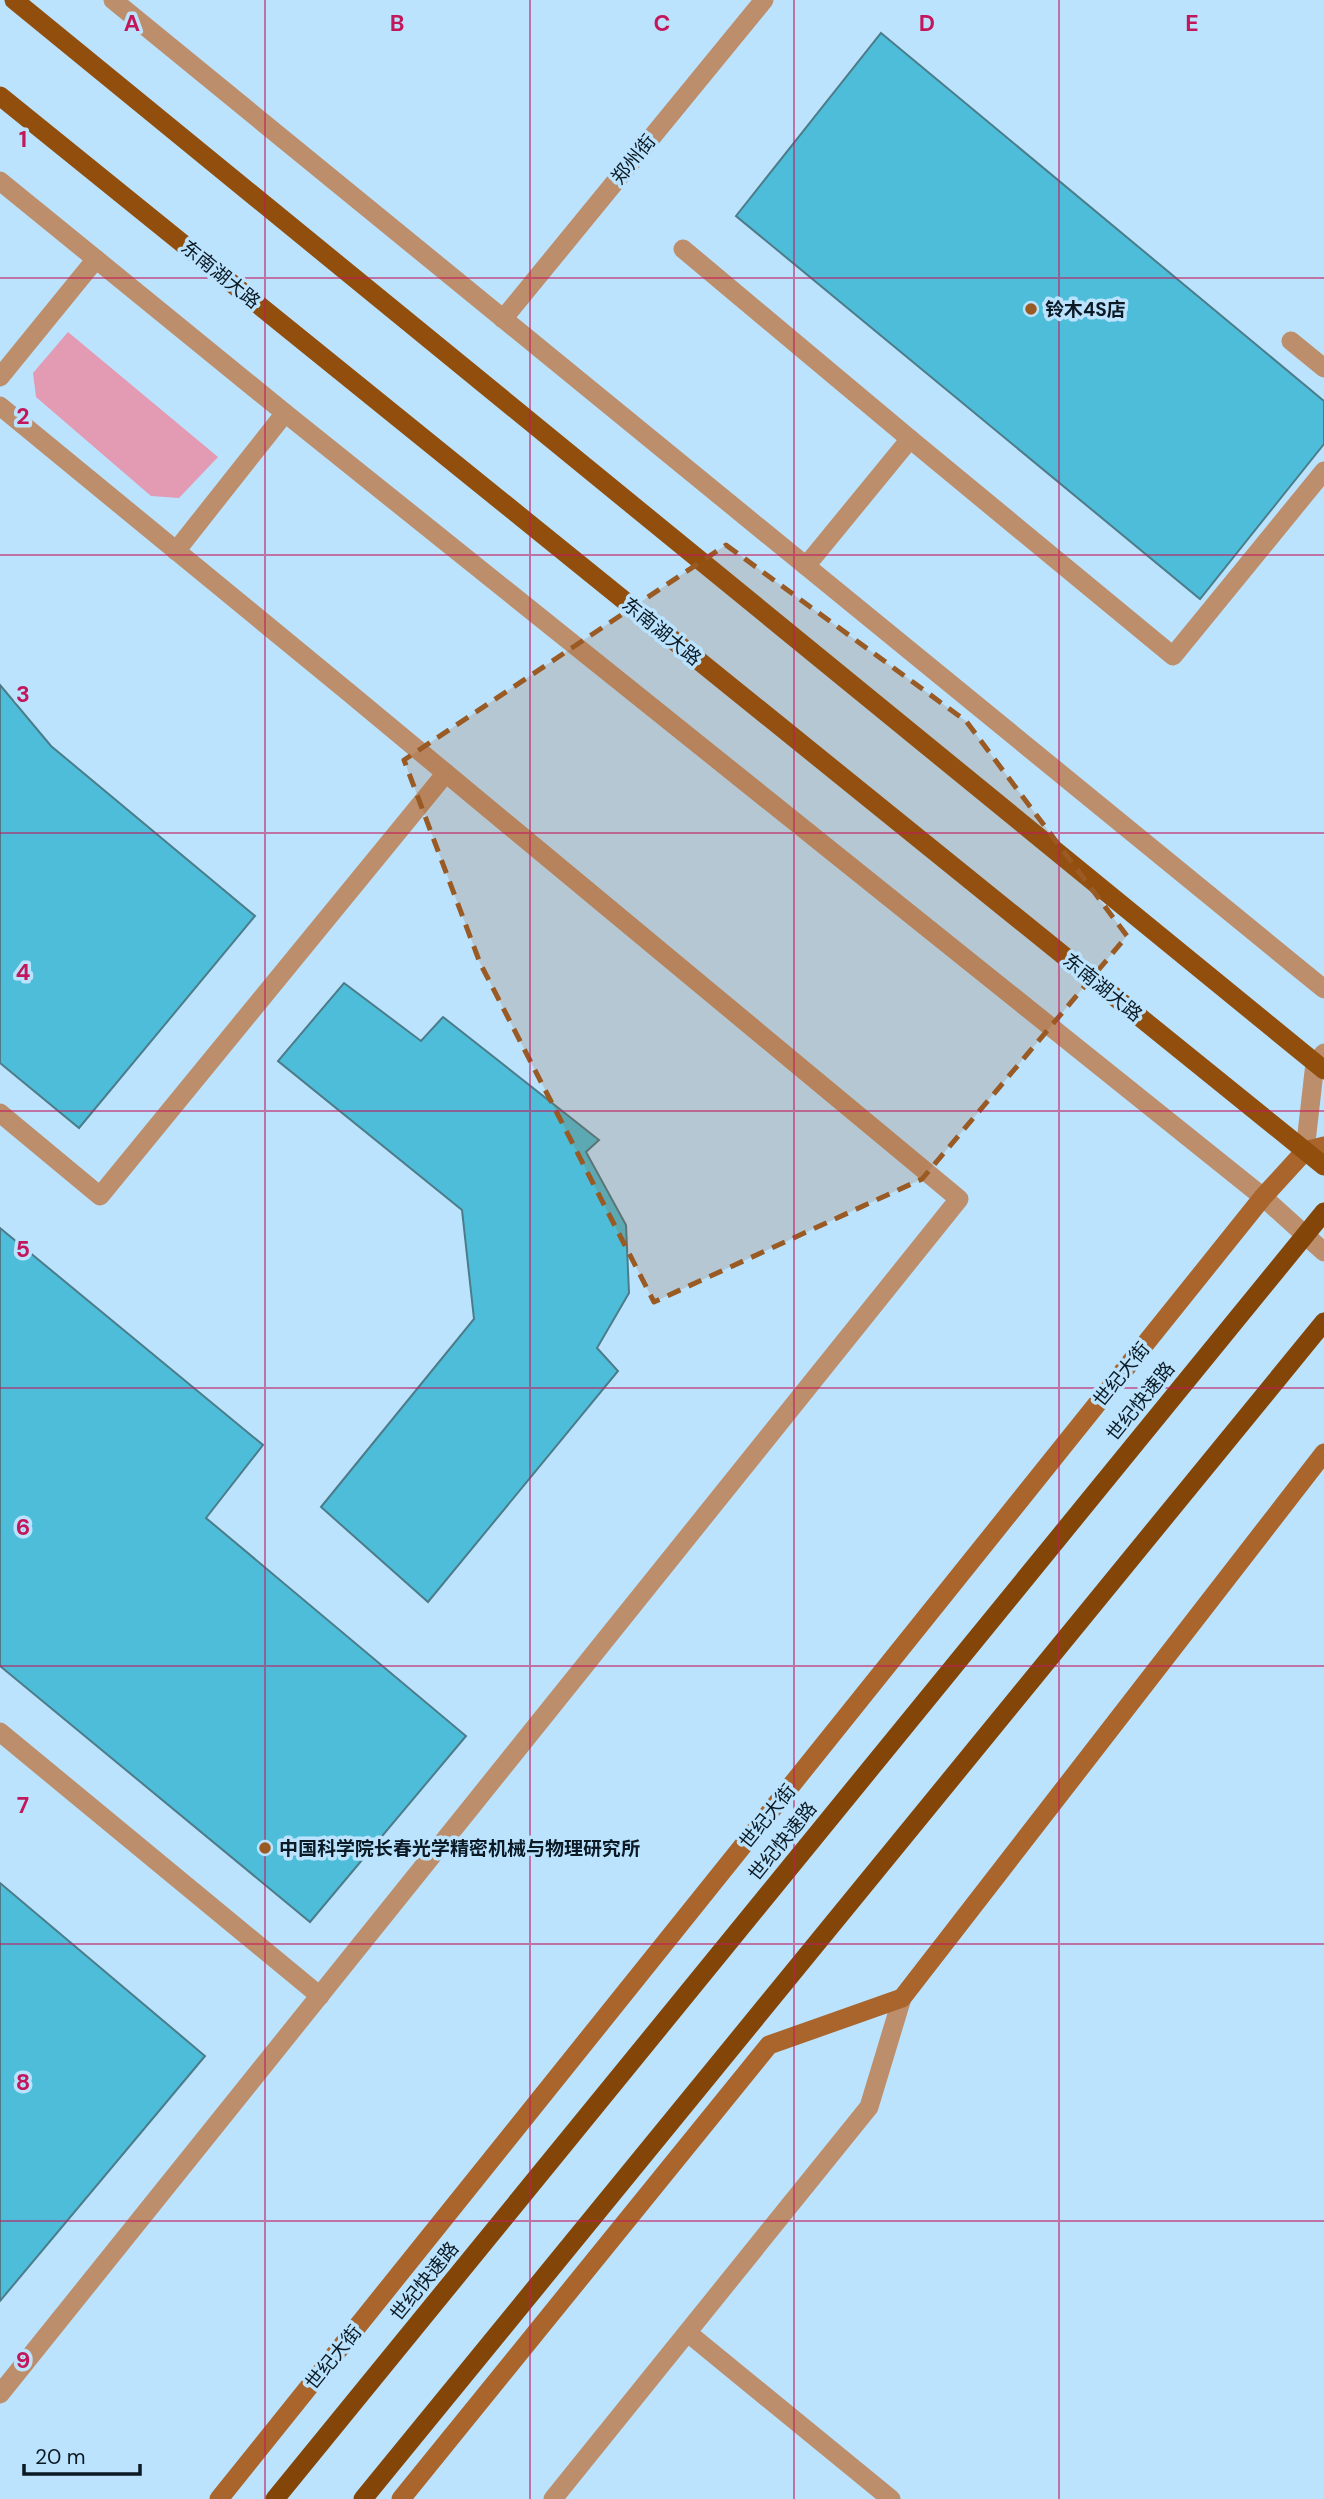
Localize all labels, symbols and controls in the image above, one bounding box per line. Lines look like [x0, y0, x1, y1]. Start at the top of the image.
text: A [124, 8, 140, 38]
text: B [390, 8, 404, 38]
text: C [654, 8, 670, 38]
text: D [919, 8, 935, 38]
text: E [1185, 8, 1199, 38]
text: 1 [19, 124, 27, 154]
street label: 郑州街 [606, 129, 661, 189]
street label: 东南湖大路 [176, 235, 265, 314]
place label: 铃木4S店 [1045, 297, 1126, 322]
marker: 铃木4S店 [1023, 301, 1039, 317]
text: 2 [16, 401, 30, 431]
street label: 东南湖大路 [617, 592, 706, 671]
text: 3 [16, 679, 30, 709]
street label: 东南湖大路 [1058, 948, 1147, 1027]
text: 4 [16, 957, 31, 987]
text: 5 [16, 1234, 30, 1264]
street label: 世纪大街 [1088, 1337, 1155, 1412]
street label: 世纪快速路 [1101, 1357, 1180, 1446]
text: 6 [16, 1512, 30, 1542]
street label: 世纪大街 [734, 1779, 801, 1854]
text: 7 [17, 1790, 29, 1820]
street label: 世纪快速路 [743, 1797, 822, 1886]
place label: 中国科学院长春光学精密机械与物理研究所 [279, 1836, 640, 1861]
marker: 中国科学院长春光学精密机械与物理研究所 [257, 1840, 273, 1856]
text: 8 [16, 2067, 30, 2097]
street label: 世纪快速路 [385, 2237, 464, 2326]
street label: 世纪大街 [300, 2320, 367, 2395]
text: 9 [16, 2345, 30, 2375]
scale bar [24, 2432, 140, 2476]
text: 20 m [35, 2443, 86, 2471]

